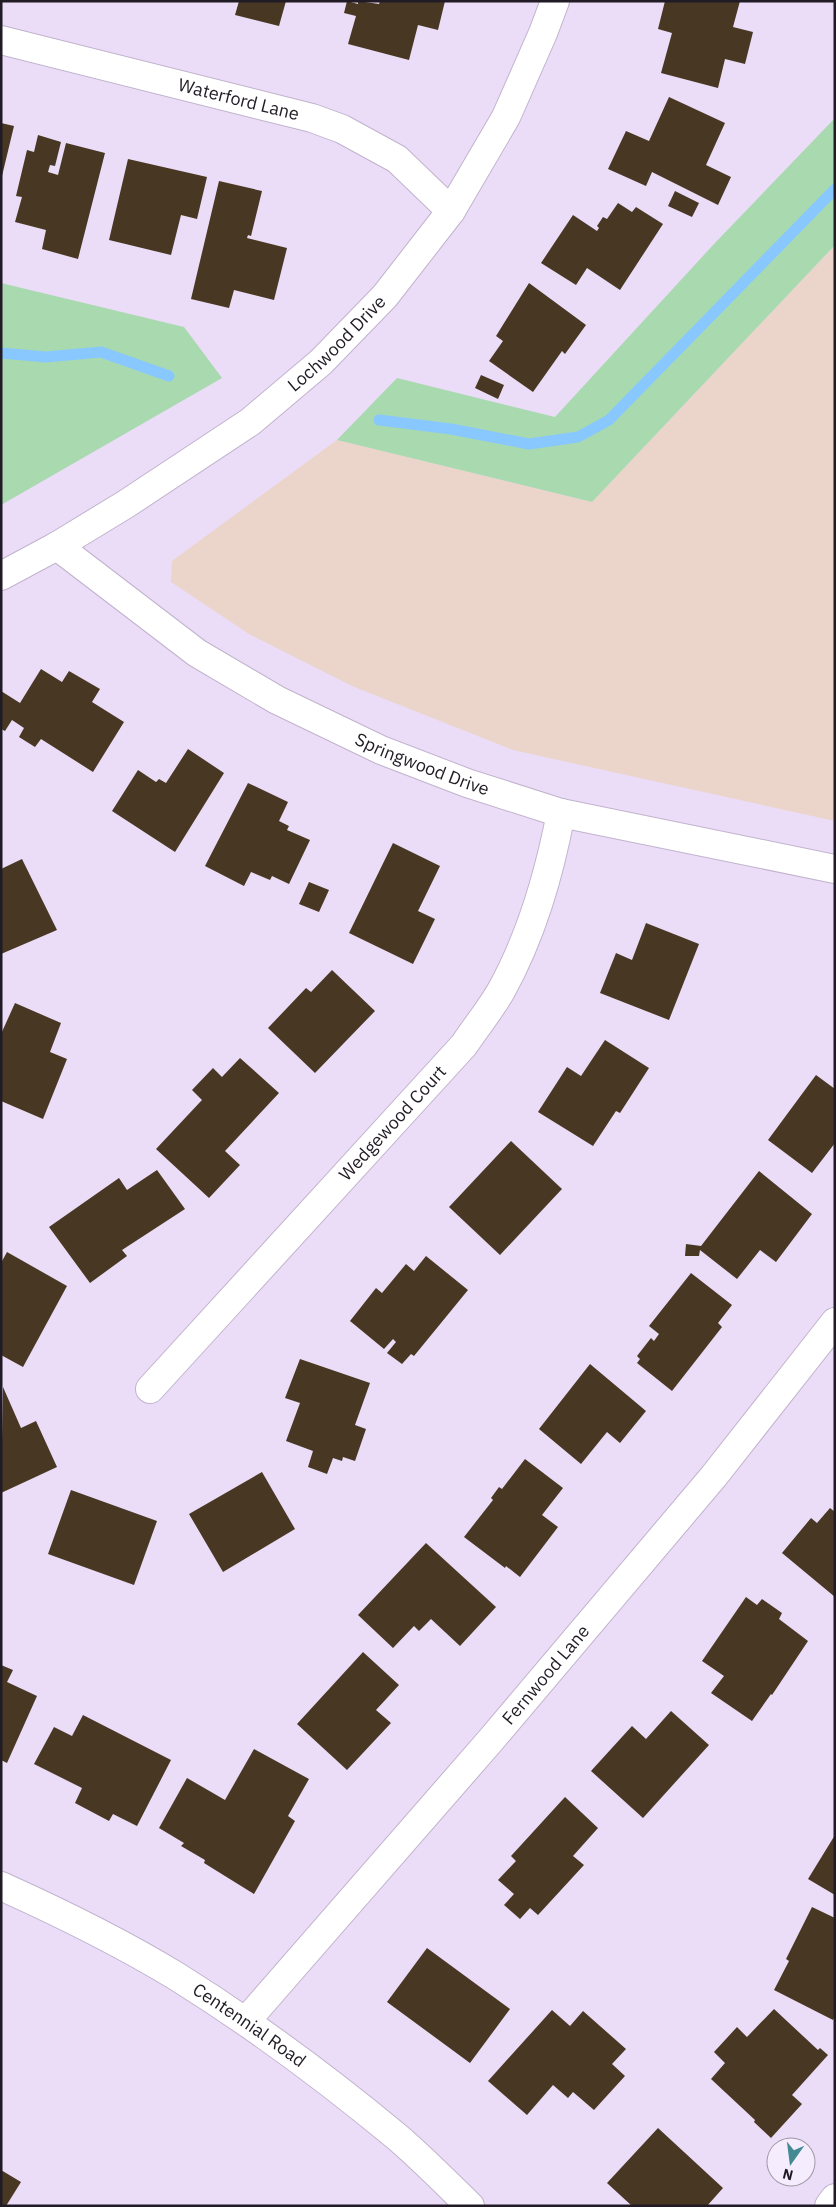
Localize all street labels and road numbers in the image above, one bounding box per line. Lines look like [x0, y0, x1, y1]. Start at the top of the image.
street label: Waterford Lane [176, 73, 302, 125]
street label: Lochwood Drive [283, 290, 390, 396]
street label: Springwood Drive [351, 727, 492, 800]
street label: Wedgewood Court [334, 1060, 451, 1185]
street label: Fernwood Lane [497, 1620, 594, 1729]
street label: Centennial Road [188, 1978, 311, 2072]

